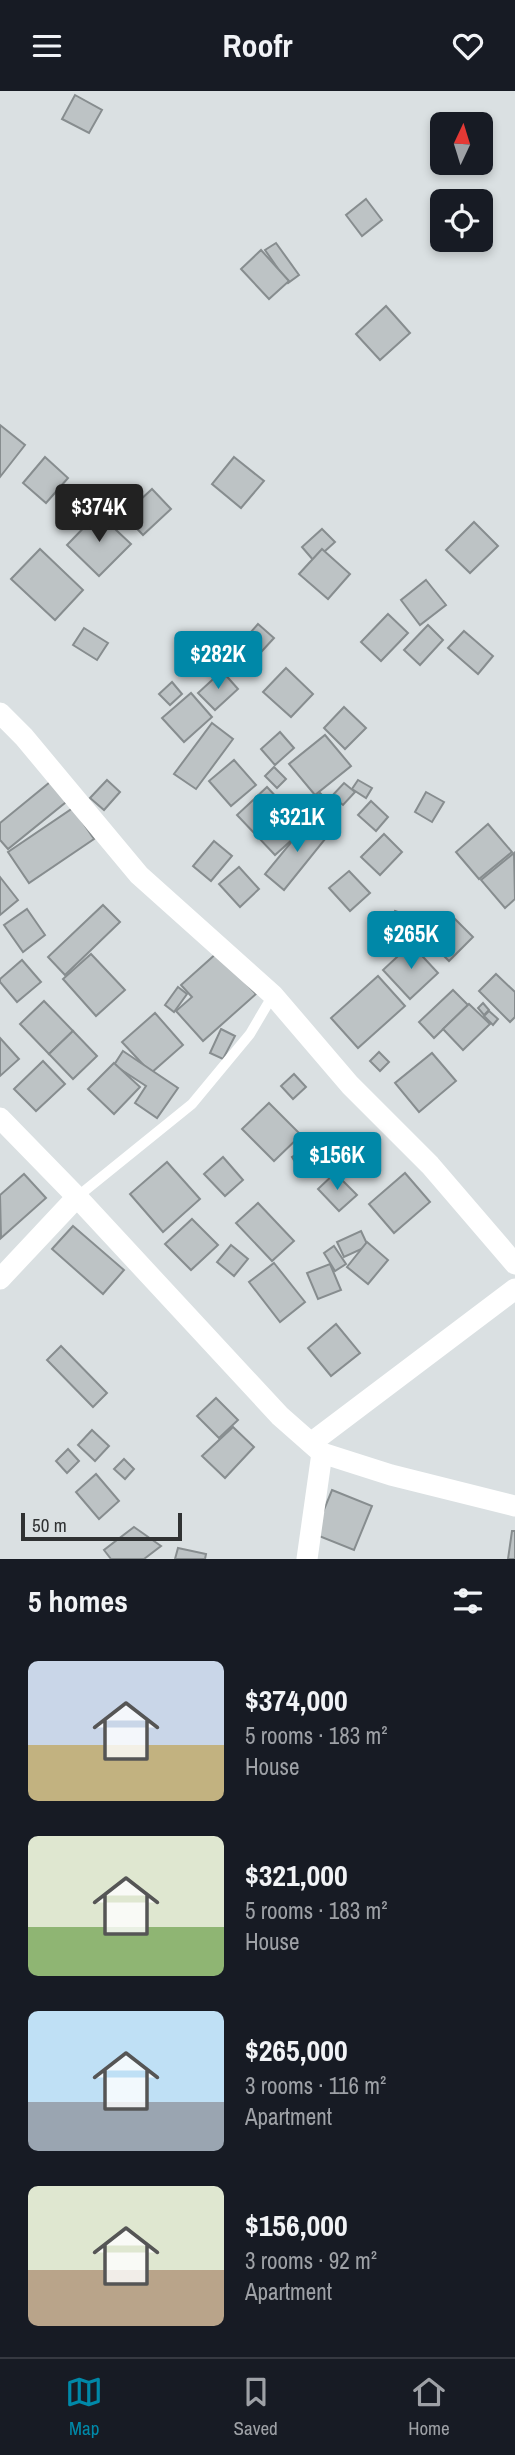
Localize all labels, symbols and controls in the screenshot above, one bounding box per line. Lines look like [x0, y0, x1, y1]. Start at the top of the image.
text: Roofr [223, 24, 292, 67]
icon: menu [28, 27, 66, 65]
icon: heart [449, 27, 487, 65]
north arrow [430, 112, 494, 175]
map controls [430, 112, 493, 252]
button: locate [430, 189, 493, 252]
pin: $374K [50, 484, 148, 544]
text: $374K [71, 491, 127, 522]
pin: $282K [169, 631, 267, 691]
text: $282K [190, 638, 246, 669]
pin: $321K [248, 795, 346, 854]
text: $321K [269, 801, 325, 832]
pin: $265K [362, 911, 460, 971]
text: $265K [383, 918, 439, 949]
pin: $156K [288, 1133, 386, 1192]
text: $156K [309, 1139, 365, 1170]
scale bar [21, 1510, 182, 1542]
text: 50 m [32, 1512, 67, 1538]
text: 5 homes [28, 1581, 128, 1621]
icon: filters [449, 1582, 487, 1620]
text: $374,000 [245, 1680, 348, 1720]
icon: home [84, 1689, 168, 1773]
text: 5 rooms · 183 m² [245, 1720, 388, 1751]
text: House [245, 1751, 300, 1782]
text: $321,000 [245, 1855, 348, 1895]
icon: home [84, 1864, 168, 1948]
text: 5 rooms · 183 m² [245, 1895, 388, 1926]
text: House [245, 1926, 300, 1957]
text: $265,000 [245, 2030, 348, 2070]
icon: home [84, 2039, 168, 2123]
text: 3 rooms · 116 m² [245, 2070, 386, 2101]
text: Apartment [245, 2101, 332, 2132]
text: $156,000 [245, 2205, 348, 2245]
icon: home [84, 2214, 168, 2298]
text: 3 rooms · 92 m² [245, 2245, 377, 2276]
text: Apartment [245, 2276, 332, 2307]
tab: Map [65, 2373, 103, 2441]
tab: Saved [234, 2373, 278, 2441]
tab: Home [408, 2373, 450, 2441]

